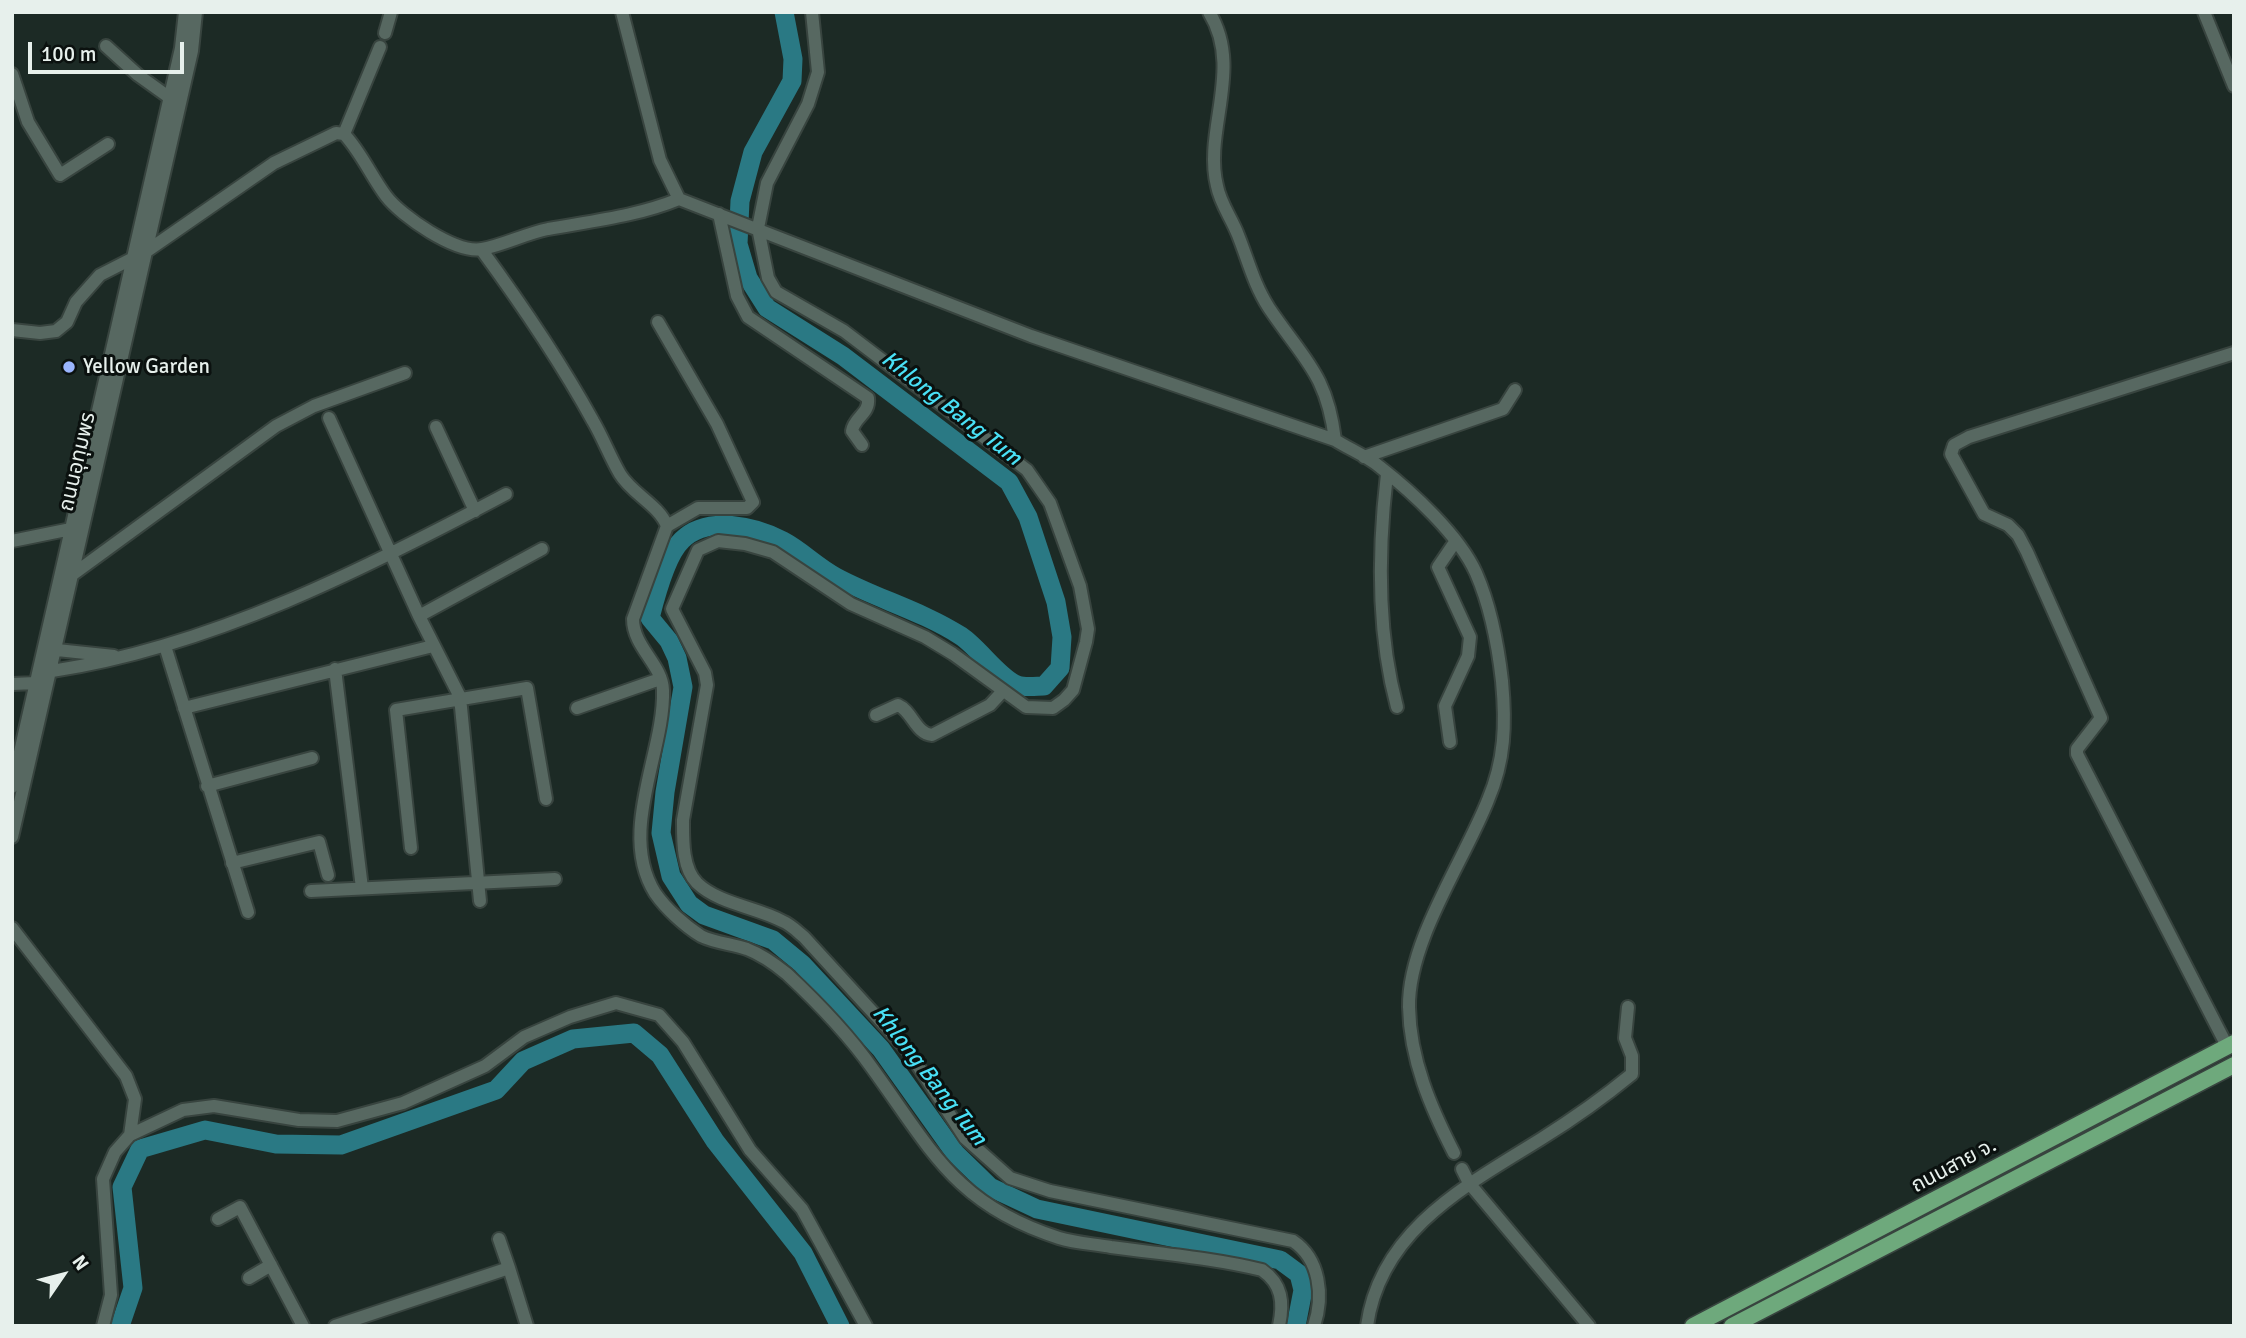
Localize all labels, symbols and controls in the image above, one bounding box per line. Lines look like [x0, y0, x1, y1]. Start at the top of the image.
scale bar [32, 28, 187, 72]
text: 100 m [41, 41, 96, 67]
water label: Khlong Bang Tum [875, 346, 1027, 472]
place label: Yellow Garden [83, 354, 210, 380]
marker: Yellow Garden [61, 359, 77, 375]
street label: ถนนอุทุมพร [54, 410, 102, 514]
water label: Khlong Bang Tum [866, 1000, 992, 1152]
street label: ถนนสาย จ. [1907, 1133, 2001, 1199]
north arrow [28, 1240, 98, 1310]
text: N [67, 1251, 94, 1275]

